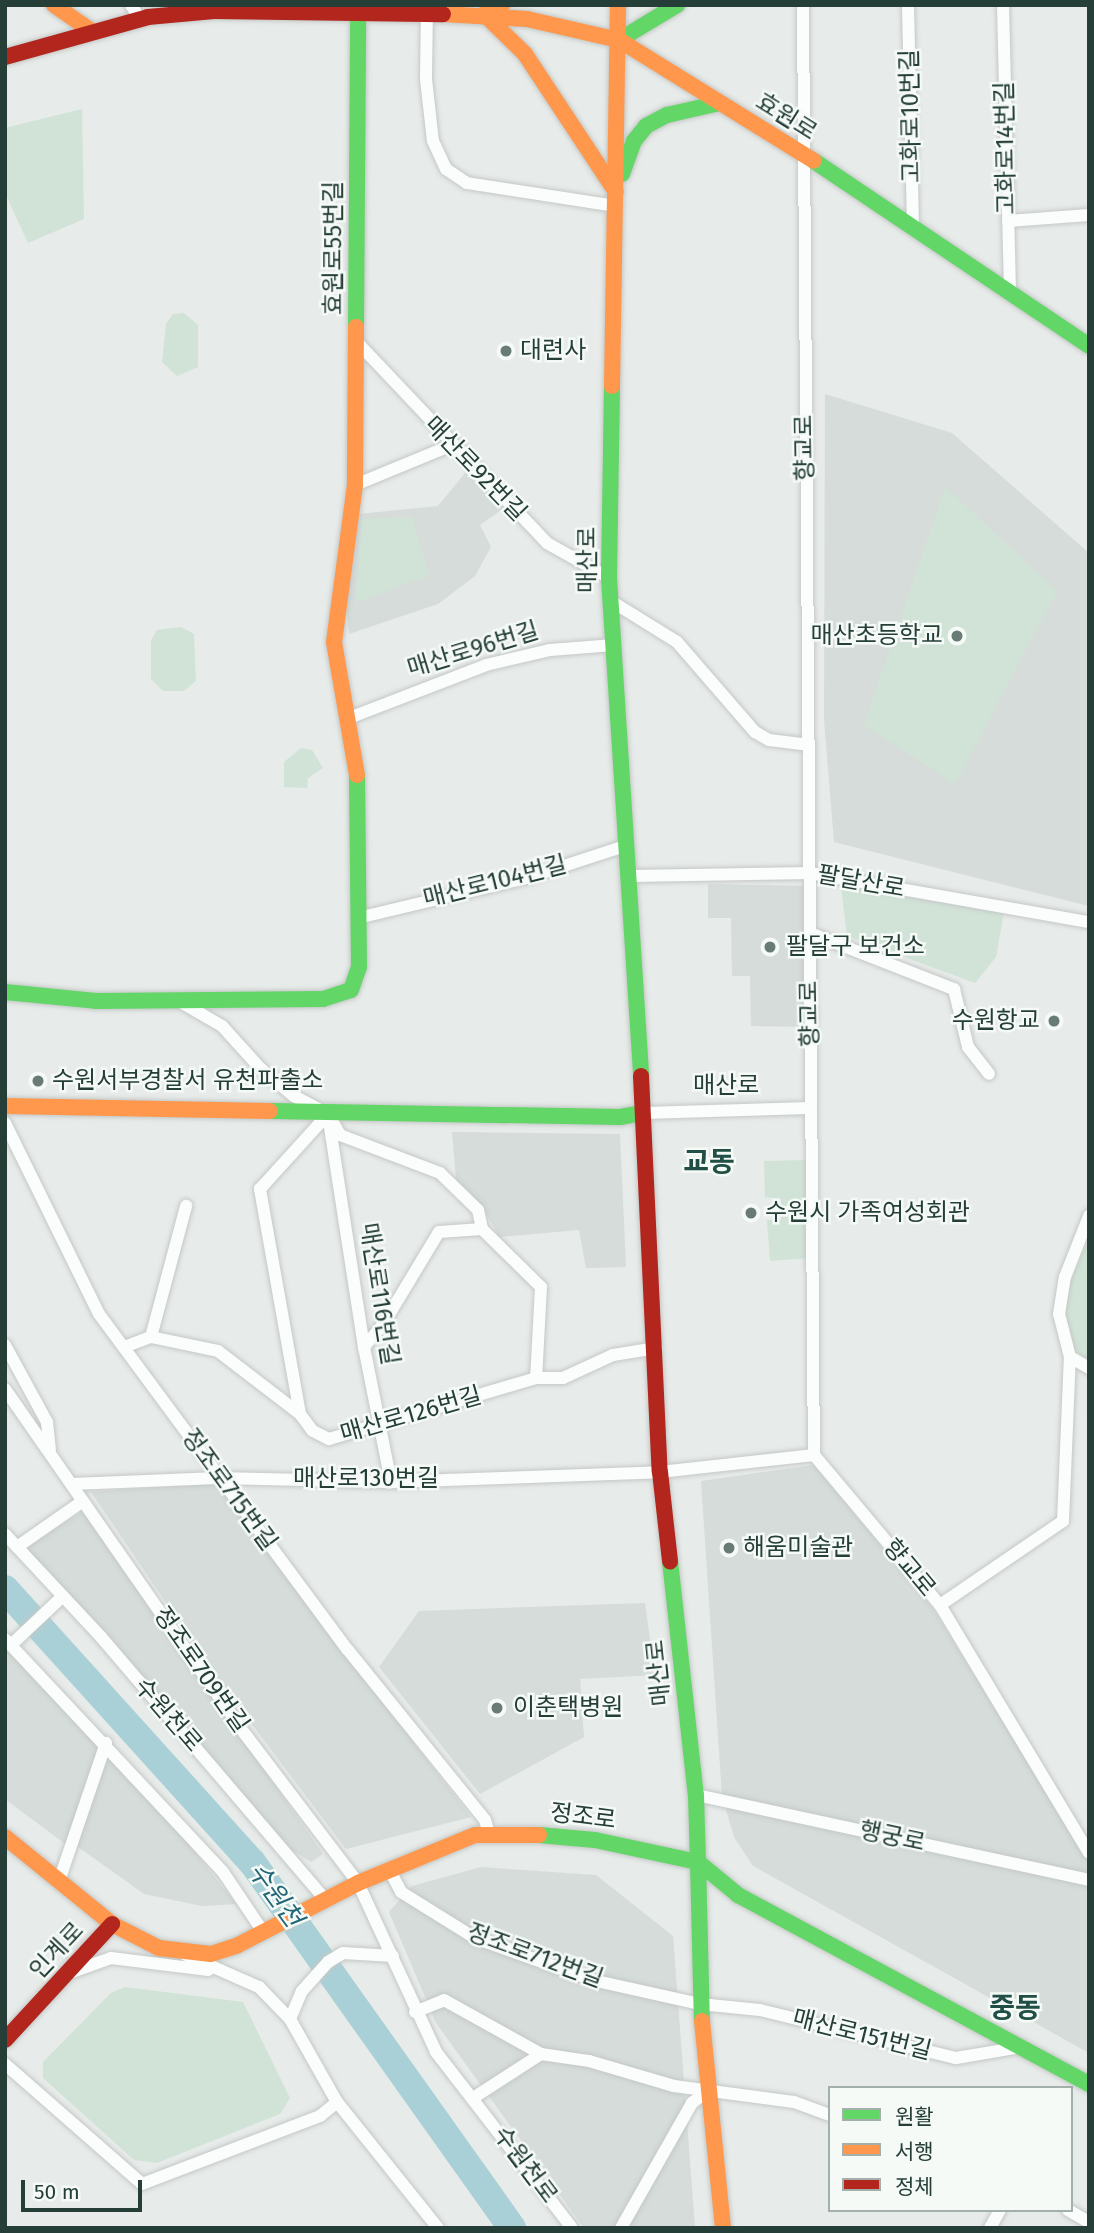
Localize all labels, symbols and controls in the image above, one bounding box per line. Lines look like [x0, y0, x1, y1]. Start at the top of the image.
street label: 고화로10번길 [895, 49, 927, 183]
street label: 고화로14번길 [990, 81, 1022, 215]
street label: 효원로 [750, 87, 822, 147]
street label: 효원로55번길 [320, 181, 348, 315]
place label: 대련사 [520, 337, 586, 365]
marker: 대련사 [498, 343, 514, 359]
street label: 매산로92번길 [418, 411, 532, 527]
street label: 향교로 [790, 415, 820, 481]
street label: 매산로 [574, 527, 602, 593]
street label: 매산로96번길 [404, 616, 542, 684]
place label: 매산초등학교 [811, 622, 943, 650]
marker: 매산초등학교 [949, 628, 965, 644]
street label: 매산로104번길 [420, 850, 570, 914]
street label: 팔달산로 [815, 860, 907, 904]
place label: 팔달구 보건소 [786, 933, 925, 961]
marker: 팔달구 보건소 [760, 937, 780, 957]
street label: 향교로 [795, 981, 825, 1047]
place label: 수원항교 [952, 1007, 1040, 1035]
marker: 수원항교 [1046, 1013, 1062, 1029]
place label: 수원서부경찰서 유천파출소 [52, 1067, 323, 1095]
street label: 매산로 [693, 1072, 759, 1100]
marker: 수원서부경찰서 유천파출소 [30, 1073, 46, 1089]
district label: 교동 [683, 1145, 735, 1179]
place label: 수원시 가족여성회관 [765, 1199, 970, 1227]
marker: 수원시 가족여성회관 [743, 1205, 759, 1221]
street label: 매산로116번길 [354, 1221, 404, 1367]
street label: 매산로126번길 [337, 1381, 485, 1449]
street label: 정조로715번길 [175, 1424, 283, 1556]
street label: 매산로130번길 [293, 1465, 439, 1493]
street label: 향교로 [877, 1533, 941, 1603]
place label: 해움미술관 [743, 1534, 853, 1562]
marker: 해움미술관 [721, 1540, 737, 1556]
street label: 정조로709번길 [147, 1602, 255, 1738]
street label: 매산로 [641, 1639, 677, 1707]
street label: 수원천로 [128, 1672, 208, 1758]
place label: 이춘택병원 [513, 1694, 623, 1722]
marker: 이춘택병원 [487, 1698, 507, 1718]
street label: 정조로 [548, 1799, 618, 1835]
street label: 행궁로 [857, 1816, 927, 1858]
water label: 수원천 [241, 1857, 309, 1933]
street label: 인계로 [24, 1917, 90, 1985]
street label: 정조로712번길 [463, 1918, 607, 1994]
district label: 중동 [989, 1991, 1041, 2025]
street label: 매산로151번길 [790, 2004, 934, 2066]
legend [828, 2086, 1073, 2212]
text: 원활 [895, 2104, 934, 2130]
street label: 수원천로 [487, 2121, 563, 2209]
text: 서행 [895, 2139, 934, 2165]
scale bar [24, 2166, 145, 2210]
text: 정체 [895, 2174, 934, 2200]
text: 50 m [34, 2179, 80, 2205]

